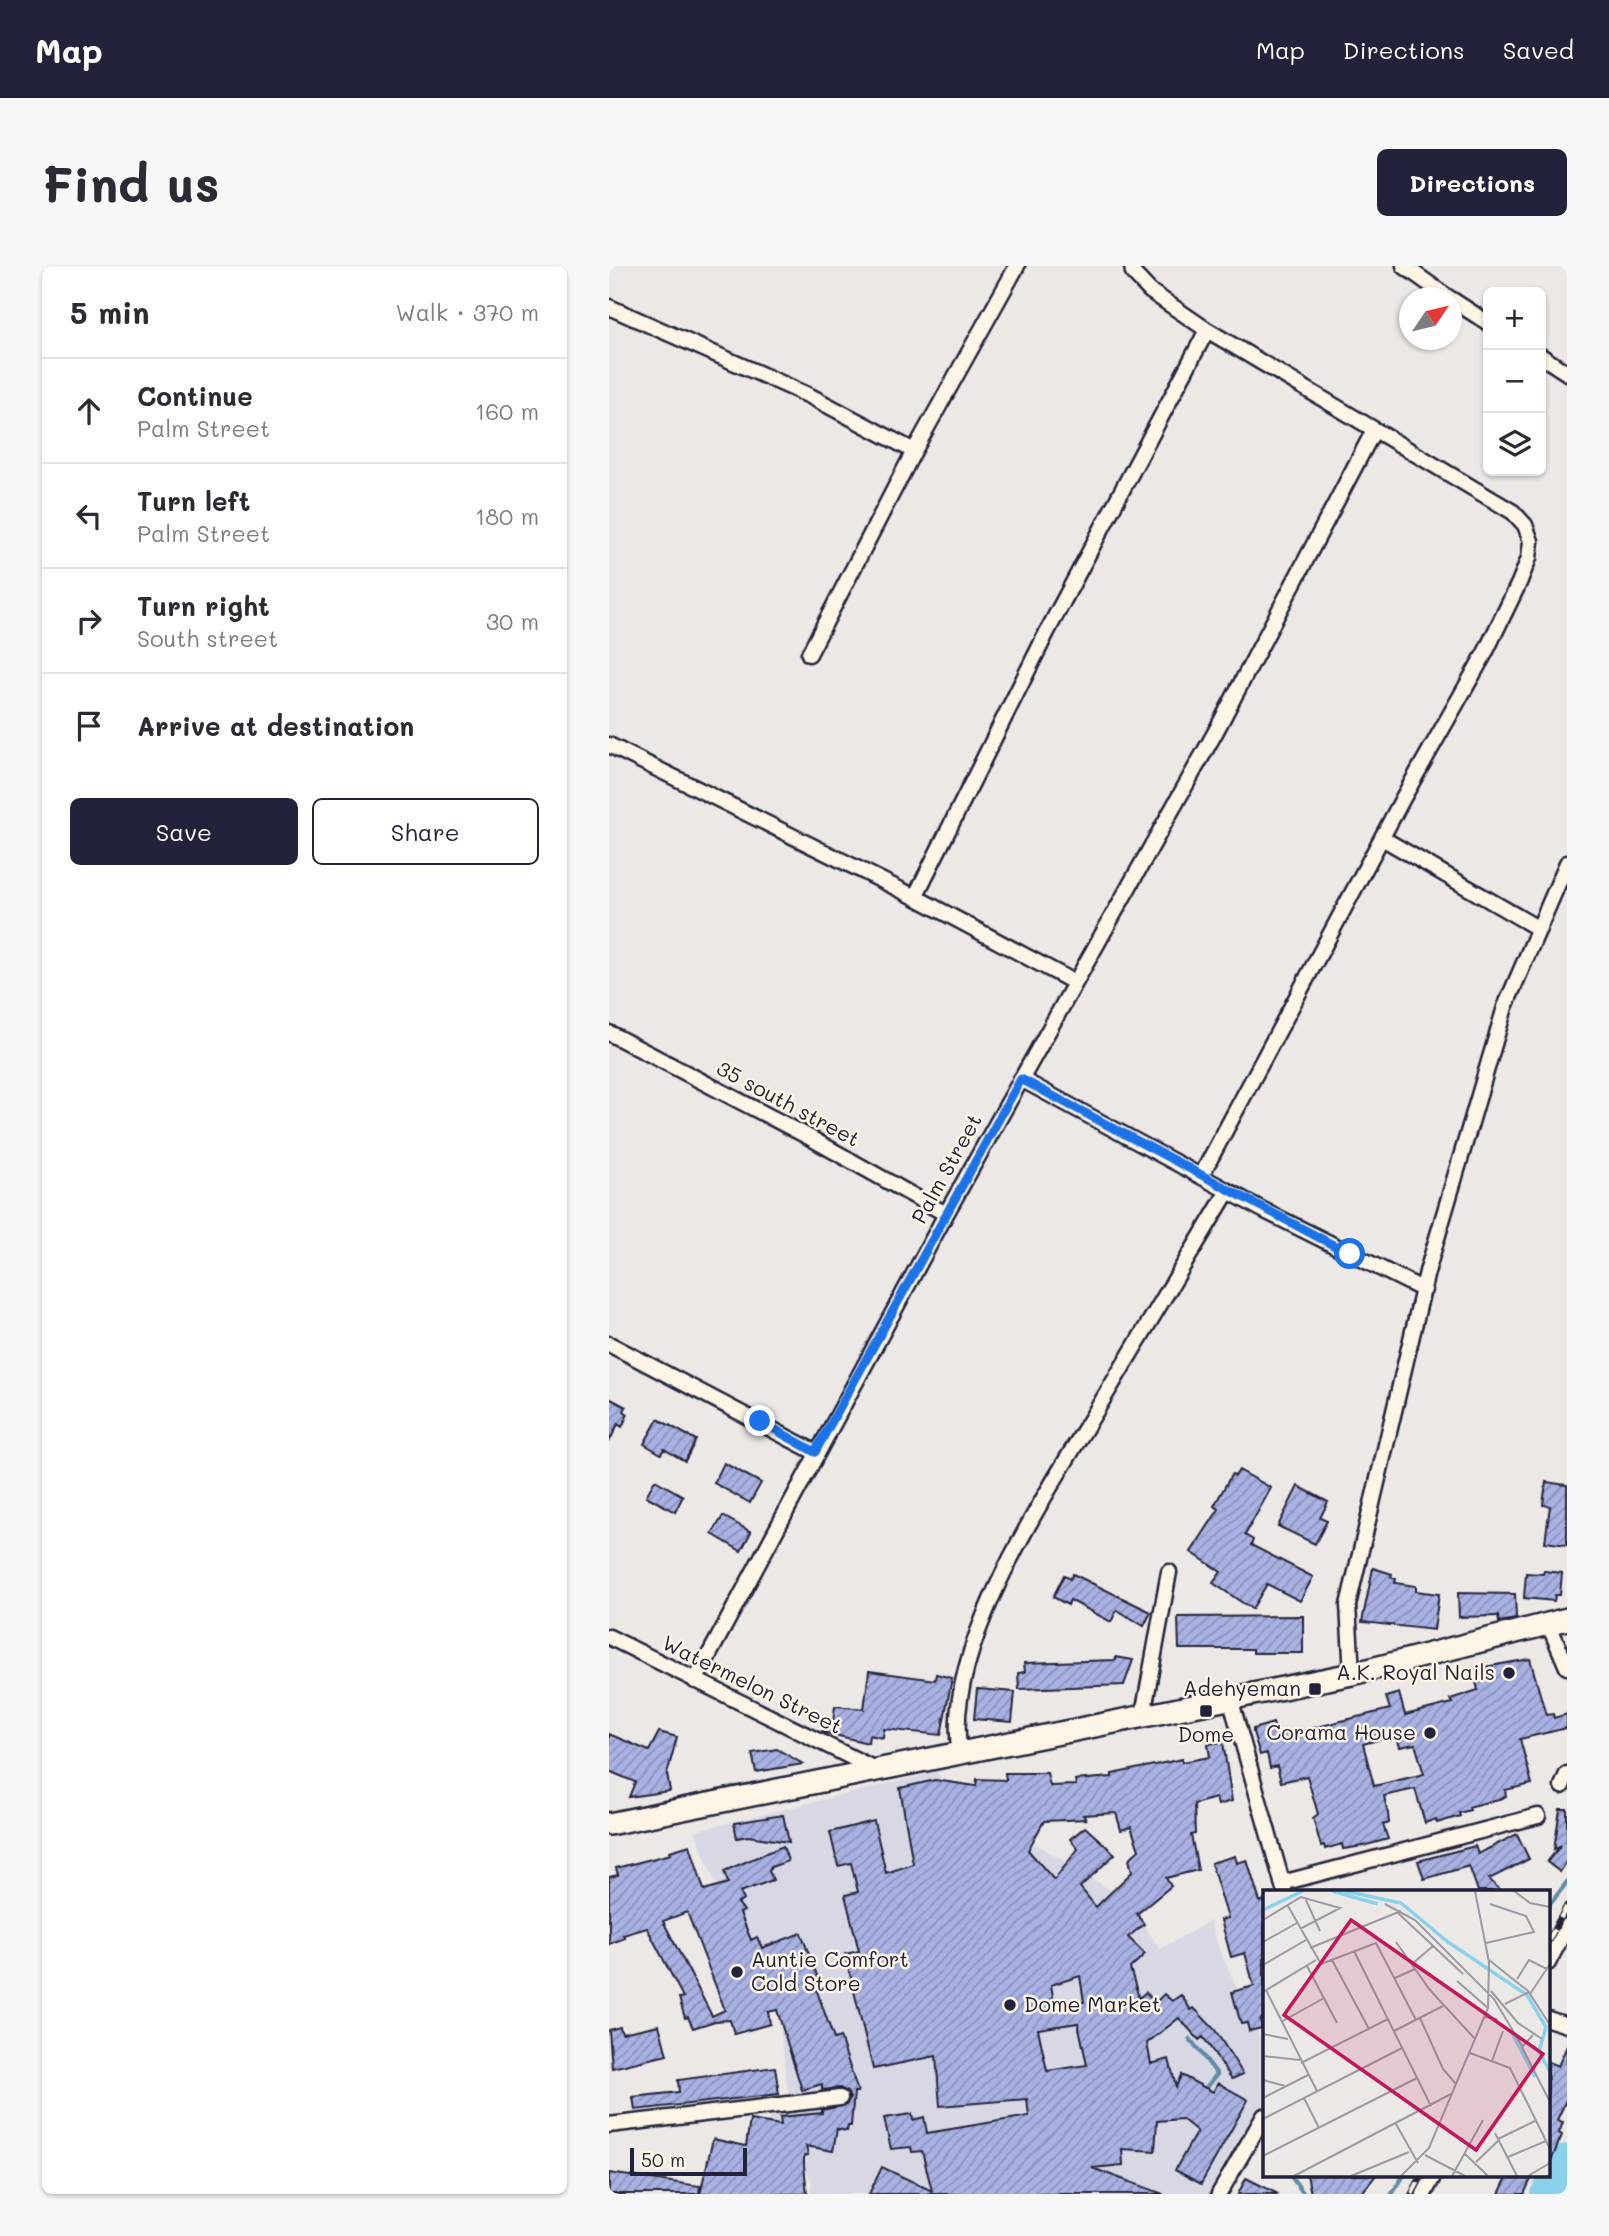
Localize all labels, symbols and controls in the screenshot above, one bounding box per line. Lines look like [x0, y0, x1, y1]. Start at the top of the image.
text: Map [35, 28, 103, 71]
text: Map [1256, 34, 1305, 65]
text: Directions [1343, 34, 1465, 65]
text: Saved [1503, 34, 1574, 65]
button: Directions [1377, 149, 1567, 216]
text: Find us [42, 151, 220, 214]
north arrow [1399, 287, 1462, 350]
map controls [1483, 287, 1546, 476]
button: + [1483, 287, 1546, 350]
text: 5 min [70, 292, 150, 332]
text: Walk · 370 m [396, 297, 539, 327]
button: − [1483, 350, 1546, 413]
text: Continue [137, 379, 253, 413]
icon: ahead [70, 392, 108, 430]
text: 160 m [475, 396, 539, 426]
text: Palm Street [137, 413, 270, 443]
button: layers [1483, 413, 1546, 476]
text: Turn left [137, 484, 250, 518]
icon: left [70, 497, 108, 535]
text: 180 m [475, 501, 539, 531]
text: Palm Street [137, 518, 270, 548]
text: Turn right [137, 589, 270, 623]
icon: right [70, 602, 108, 640]
text: 30 m [486, 606, 539, 636]
text: South street [137, 623, 278, 653]
icon: arrive [70, 707, 108, 745]
text: Arrive at destination [137, 709, 414, 743]
button: Save [70, 798, 298, 865]
button: Share [312, 798, 539, 865]
street label: 35 south street [712, 1054, 865, 1152]
street label: Palm Street [904, 1109, 987, 1228]
route start [1334, 1238, 1365, 1269]
route end [744, 1405, 775, 1436]
street label: Watermelon Street [658, 1628, 847, 1739]
place label: A.K. Royal Nails [1336, 1658, 1495, 1685]
marker: A.K. Royal Nails [1501, 1665, 1517, 1681]
place label: Adehyeman [1183, 1674, 1301, 1701]
marker: Adehyeman [1307, 1681, 1323, 1697]
marker: Dome [1198, 1703, 1214, 1719]
place label: Corama House [1266, 1718, 1416, 1745]
place label: Dome [1178, 1720, 1234, 1747]
marker: Corama House [1422, 1725, 1438, 1741]
inset map [1263, 1890, 1549, 2176]
place label: Auntie Comfort Cold Store [751, 1945, 909, 1996]
marker: Auntie Comfort Cold Store [729, 1964, 745, 1980]
place label: Dome Market [1024, 1990, 1161, 2017]
marker: Dome Market [1002, 1997, 1018, 2013]
scale bar [630, 2145, 747, 2177]
text: 50 m [641, 2147, 685, 2172]

